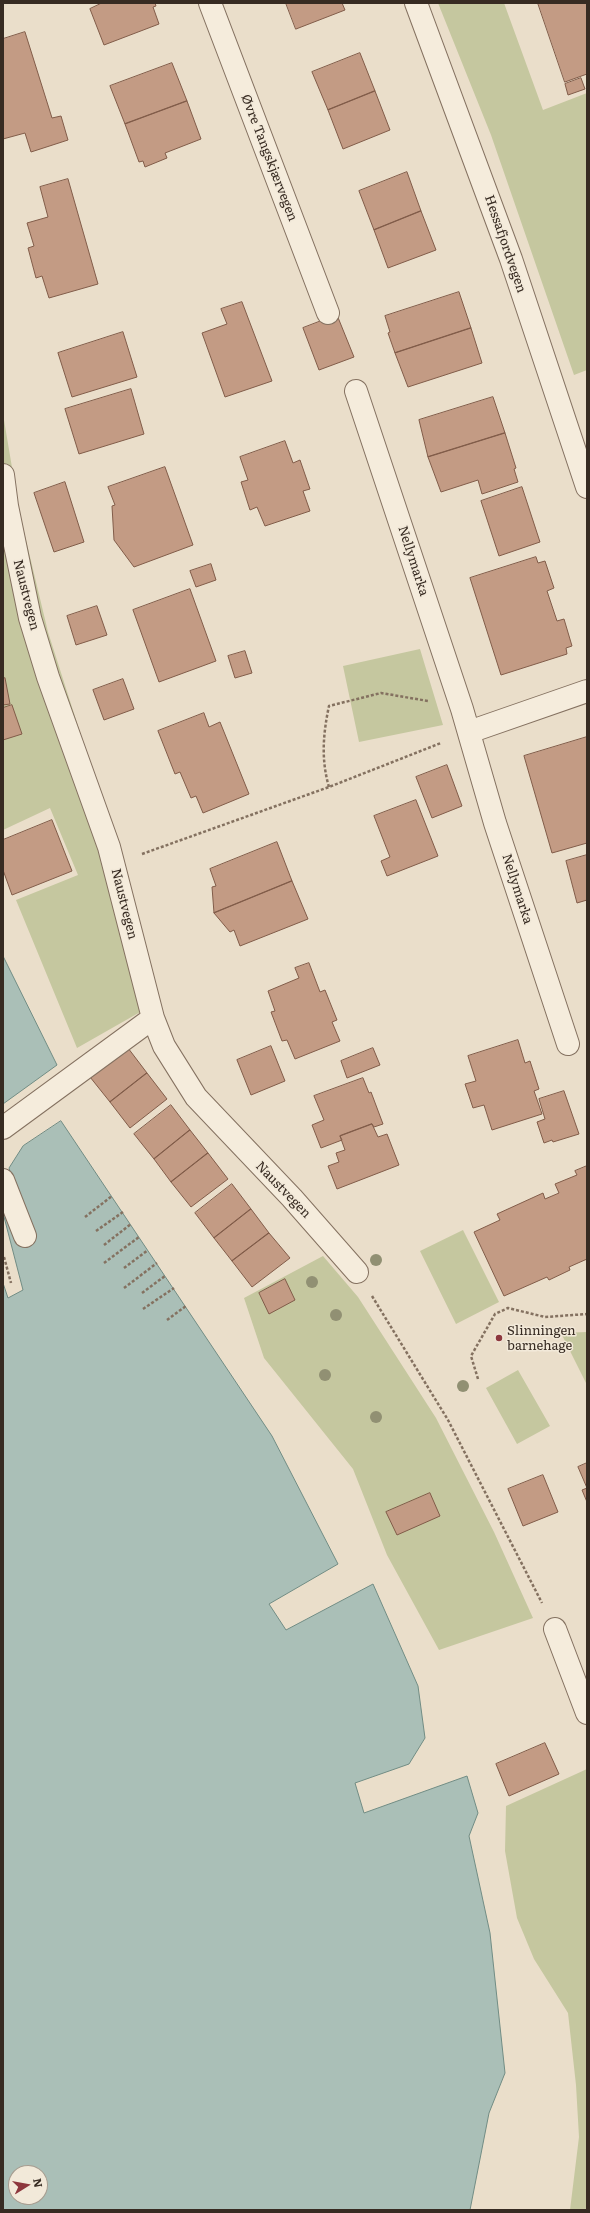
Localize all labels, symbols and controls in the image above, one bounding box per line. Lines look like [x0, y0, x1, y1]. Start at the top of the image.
street label: Øvre Tangskjærvegen [238, 92, 300, 224]
street label: Hessafjordvegen [481, 193, 529, 295]
street label: Nellymarka [394, 524, 432, 598]
street label: Naustvegen [10, 558, 42, 632]
street label: Nellymarka [498, 852, 536, 926]
street label: Naustvegen [108, 867, 140, 941]
street label: Naustvegen [252, 1159, 314, 1221]
place label: Slinningen barnehage [507, 1323, 576, 1354]
marker: Slinningen barnehage [494, 1333, 504, 1343]
north arrow [8, 2165, 48, 2205]
text: N [30, 2177, 48, 2189]

